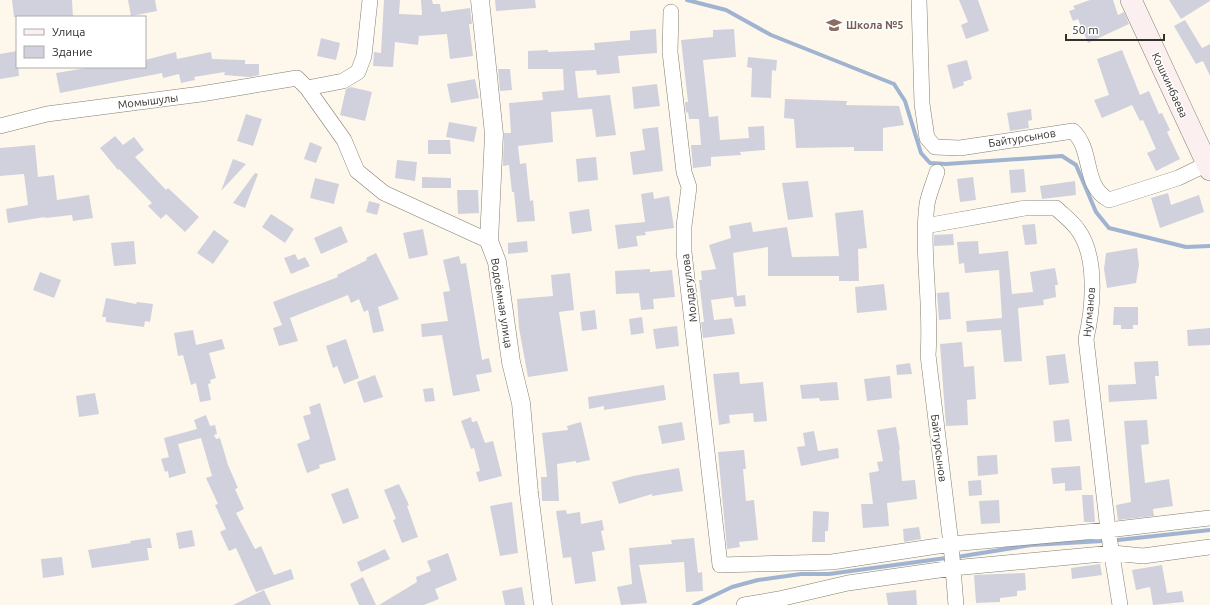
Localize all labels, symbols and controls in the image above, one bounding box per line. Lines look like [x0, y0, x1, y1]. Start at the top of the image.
legend [16, 16, 146, 68]
school or university icon: Школа №5 [825, 16, 843, 34]
scale bar [1066, 16, 1164, 42]
place label: Школа №5 [846, 19, 903, 31]
text: 50 m [1072, 23, 1099, 36]
text: Улица [52, 25, 85, 38]
text: Здание [52, 45, 93, 58]
street label: Кошкинбаева [1150, 51, 1190, 119]
street label: Момышулы [117, 91, 179, 111]
street label: Байтурсынов [987, 127, 1057, 149]
street label: Молдагулова [679, 253, 699, 323]
street label: Водоёмная улица [489, 257, 515, 349]
street label: Нугманов [1081, 287, 1097, 337]
street label: Байтурсынов [929, 413, 949, 483]

